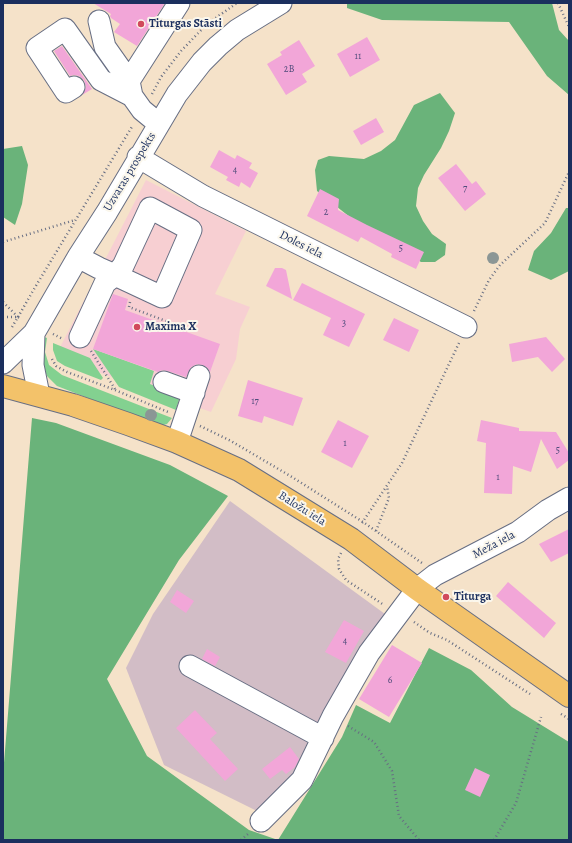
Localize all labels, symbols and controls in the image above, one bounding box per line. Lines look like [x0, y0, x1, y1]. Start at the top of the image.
place label: Titurgas Stāsti [149, 17, 222, 31]
marker: Titurgas Stāsti [136, 19, 146, 29]
house number: 11 [355, 51, 361, 63]
house number: 2B [284, 64, 294, 76]
street label: Uzvaras prospekts [101, 130, 159, 214]
house number: 4 [233, 165, 237, 177]
house number: 7 [463, 183, 467, 195]
house number: 2 [324, 207, 328, 219]
street label: Doles iela [277, 228, 325, 262]
house number: 5 [399, 243, 403, 255]
house number: 3 [342, 318, 346, 330]
place label: Maxima X [145, 320, 196, 334]
marker: Maxima X [132, 322, 142, 332]
house number: 17 [251, 396, 259, 408]
house number: 1 [343, 438, 347, 450]
house number: 5 [556, 445, 560, 457]
house number: 1 [496, 472, 500, 484]
street label: Baložu iela [276, 489, 328, 529]
street label: Meža iela [470, 528, 518, 562]
place label: Titurga [454, 590, 491, 604]
marker: Titurga [441, 592, 451, 602]
house number: 4 [343, 636, 347, 648]
house number: 6 [388, 675, 392, 687]

